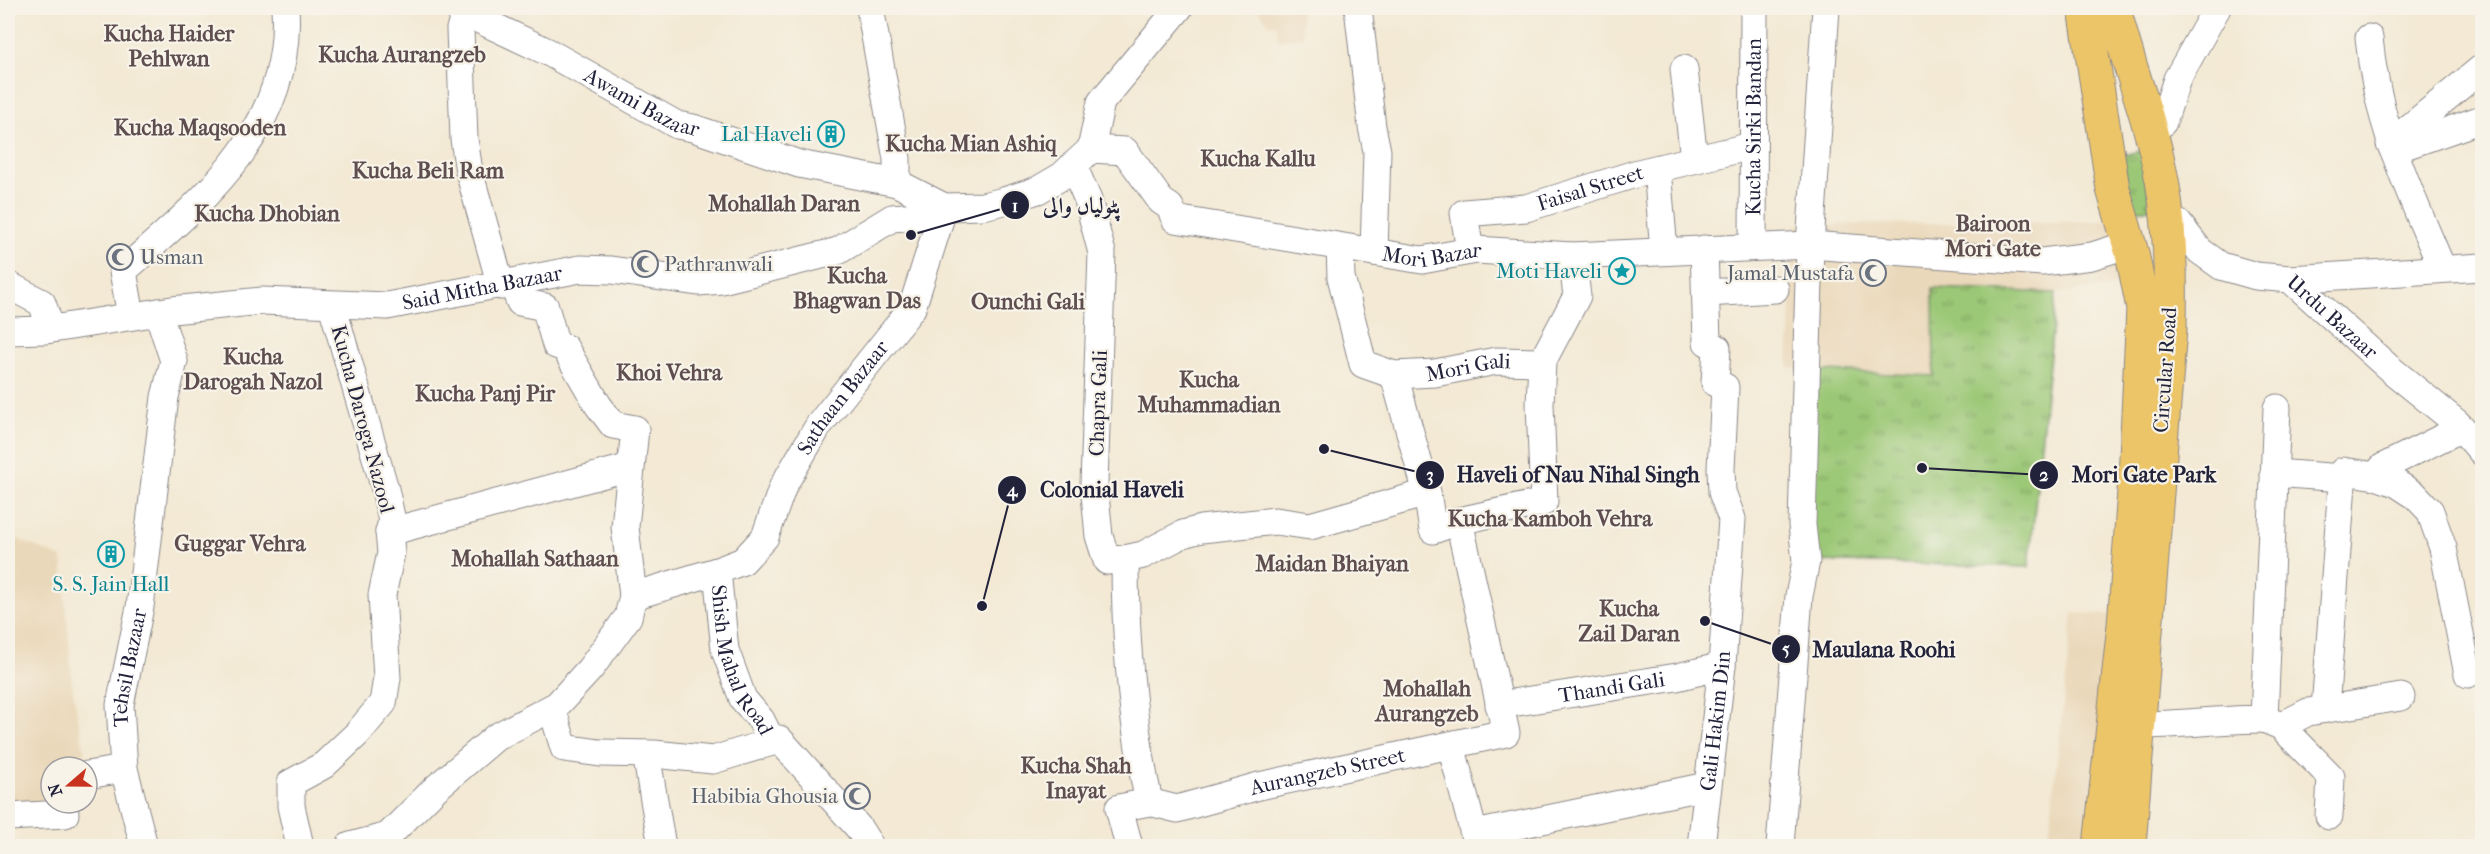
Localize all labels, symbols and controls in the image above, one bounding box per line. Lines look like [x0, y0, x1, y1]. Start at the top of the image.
district label: Kucha Haider Pehlwan [104, 21, 235, 72]
street label: Kucha Sirki Bandan [1741, 38, 1766, 216]
district label: Kucha Aurangzeb [318, 42, 486, 68]
street label: Awami Bazaar [579, 63, 703, 141]
district label: Kucha Maqsooden [114, 115, 286, 141]
building icon: Lal Haveli [816, 119, 846, 149]
place label: Lal Haveli [721, 122, 812, 146]
district label: Kucha Mian Ashiq [885, 131, 1058, 157]
district label: Kucha Kallu [1200, 146, 1316, 172]
district label: Kucha Beli Ram [352, 158, 505, 184]
street label: Faisal Street [1534, 160, 1646, 216]
callout: پٹولیاں والی [1000, 185, 1133, 225]
district label: Mohallah Daran [707, 191, 860, 217]
text: پٹولیاں والی [1042, 193, 1121, 222]
text: 1 [1012, 196, 1018, 217]
district label: Kucha Dhobian [194, 201, 340, 227]
district label: Bairoon Mori Gate [1944, 211, 2041, 262]
street label: Mori Bazar [1380, 238, 1482, 272]
mosque icon: Usman [105, 242, 135, 272]
place label: Usman [140, 245, 203, 269]
mosque icon: Pathranwali [630, 249, 660, 279]
place label: Pathranwali [664, 252, 773, 276]
place icon: Moti Haveli [1607, 256, 1637, 286]
mosque icon: Jamal Mustafa [1858, 258, 1888, 288]
place label: Moti Haveli [1496, 259, 1602, 283]
street label: Said Mitha Bazaar [400, 261, 564, 315]
place label: Jamal Mustafa [1725, 261, 1854, 285]
district label: Kucha Bhagwan Das [793, 263, 921, 314]
street label: Urdu Bazaar [2282, 270, 2383, 364]
district label: Ounchi Gali [971, 289, 1086, 315]
street label: Circular Road [2149, 306, 2181, 434]
street label: Kucha Daroga Nazool [326, 322, 400, 516]
street label: Sathaan Bazaar [792, 336, 894, 459]
district label: Kucha Darogah Nazol [183, 344, 324, 395]
street label: Chapra Gali [1084, 349, 1112, 457]
street label: Mori Gali [1424, 349, 1511, 386]
district label: Khoi Vehra [616, 360, 723, 386]
district label: Kucha Muhammadian [1136, 367, 1281, 418]
district label: Kucha Panj Pir [415, 381, 556, 407]
callout: Haveli of Nau Nihal Singh [1415, 455, 1712, 495]
callout: Mori Gate Park [2029, 455, 2228, 495]
text: Haveli of Nau Nihal Singh [1456, 462, 1700, 488]
text: Mori Gate Park [2071, 462, 2217, 488]
text: 3 [1426, 465, 1434, 486]
text: 2 [2039, 465, 2049, 486]
callout: Colonial Haveli [997, 470, 1196, 510]
text: Colonial Haveli [1040, 477, 1185, 503]
text: 4 [1006, 480, 1019, 501]
district label: Kucha Kamboh Vehra [1448, 506, 1653, 532]
district label: Guggar Vehra [174, 531, 307, 557]
building icon: S. S. Jain Hall [96, 539, 126, 569]
district label: Mohallah Sathaan [450, 546, 619, 572]
district label: Maidan Bhaiyan [1254, 551, 1409, 577]
place label: S. S. Jain Hall [53, 572, 170, 596]
street label: Shish Mahal Road [706, 583, 779, 739]
district label: Kucha Zail Daran [1578, 596, 1680, 647]
street label: Tehsil Bazaar [108, 606, 151, 727]
callout: Maulana Roohi [1771, 629, 1968, 669]
text: Maulana Roohi [1811, 637, 1956, 663]
text: 5 [1782, 639, 1790, 660]
street label: Gali Hakim Din [1696, 650, 1735, 792]
street label: Thandi Gali [1557, 667, 1666, 707]
district label: Mohallah Aurangzeb [1374, 676, 1479, 727]
street label: Aurangzeb Street [1246, 743, 1408, 800]
district label: Kucha Shah Inayat [1021, 753, 1132, 804]
north arrow [39, 755, 99, 815]
text: N [44, 780, 66, 799]
mosque icon: Habibia Ghousia [842, 781, 872, 811]
place label: Habibia Ghousia [691, 784, 838, 808]

